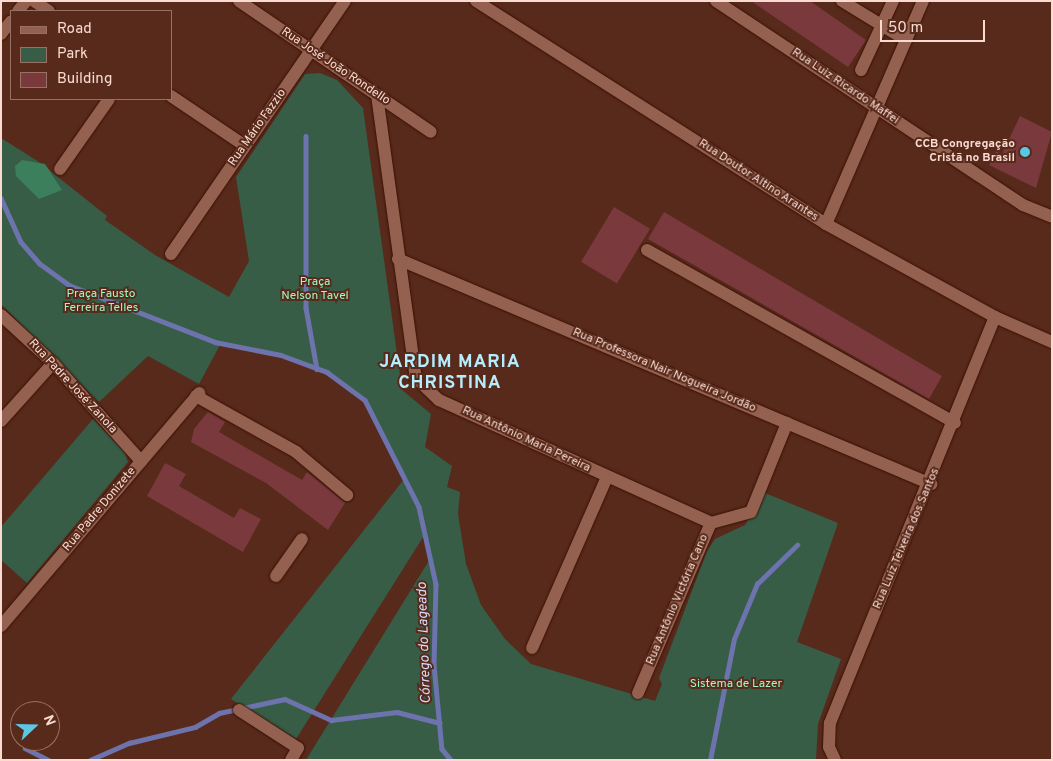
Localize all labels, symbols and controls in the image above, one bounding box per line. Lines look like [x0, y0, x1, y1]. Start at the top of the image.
legend [10, 10, 172, 100]
scale bar [883, 10, 988, 42]
text: 50 m [888, 19, 923, 38]
text: Road [57, 20, 92, 39]
street label: Rua José João Rondello [278, 25, 392, 109]
text: Park [57, 45, 88, 64]
street label: Rua Luiz Ricardo Maffei [789, 46, 901, 128]
text: Building [57, 70, 112, 89]
street label: Rua Mário Fazzio [226, 87, 290, 169]
street label: Rua Doutor Altino Arantes [695, 137, 821, 225]
place label: CCB Congregação Cristã no Brasil [915, 138, 1015, 166]
marker: CCB Congregação Cristã no Brasil [1019, 146, 1031, 158]
park label: Praça Nelson Tavel [281, 276, 349, 304]
park label: Praça Fausto Ferreira Telles [63, 288, 139, 316]
street label: Rua Professora Nair Nogueira Jordão [570, 326, 758, 416]
street label: Rua Padre José Zanola [25, 337, 119, 437]
district label: JARDIM MARIA CHRISTINA [378, 353, 522, 396]
street label: Rua Antônio Maria Pereira [459, 404, 593, 476]
street label: Rua Padre Donizete [61, 465, 139, 555]
street label: Rua Luiz Teixeira dos Santos [871, 466, 943, 612]
street label: Rua Antônio Victória Cano [644, 532, 712, 668]
water label: Córrego do Lageado [414, 582, 436, 704]
park label: Sistema de Lazer [690, 678, 782, 692]
north arrow [10, 701, 60, 751]
text: N [39, 713, 58, 729]

